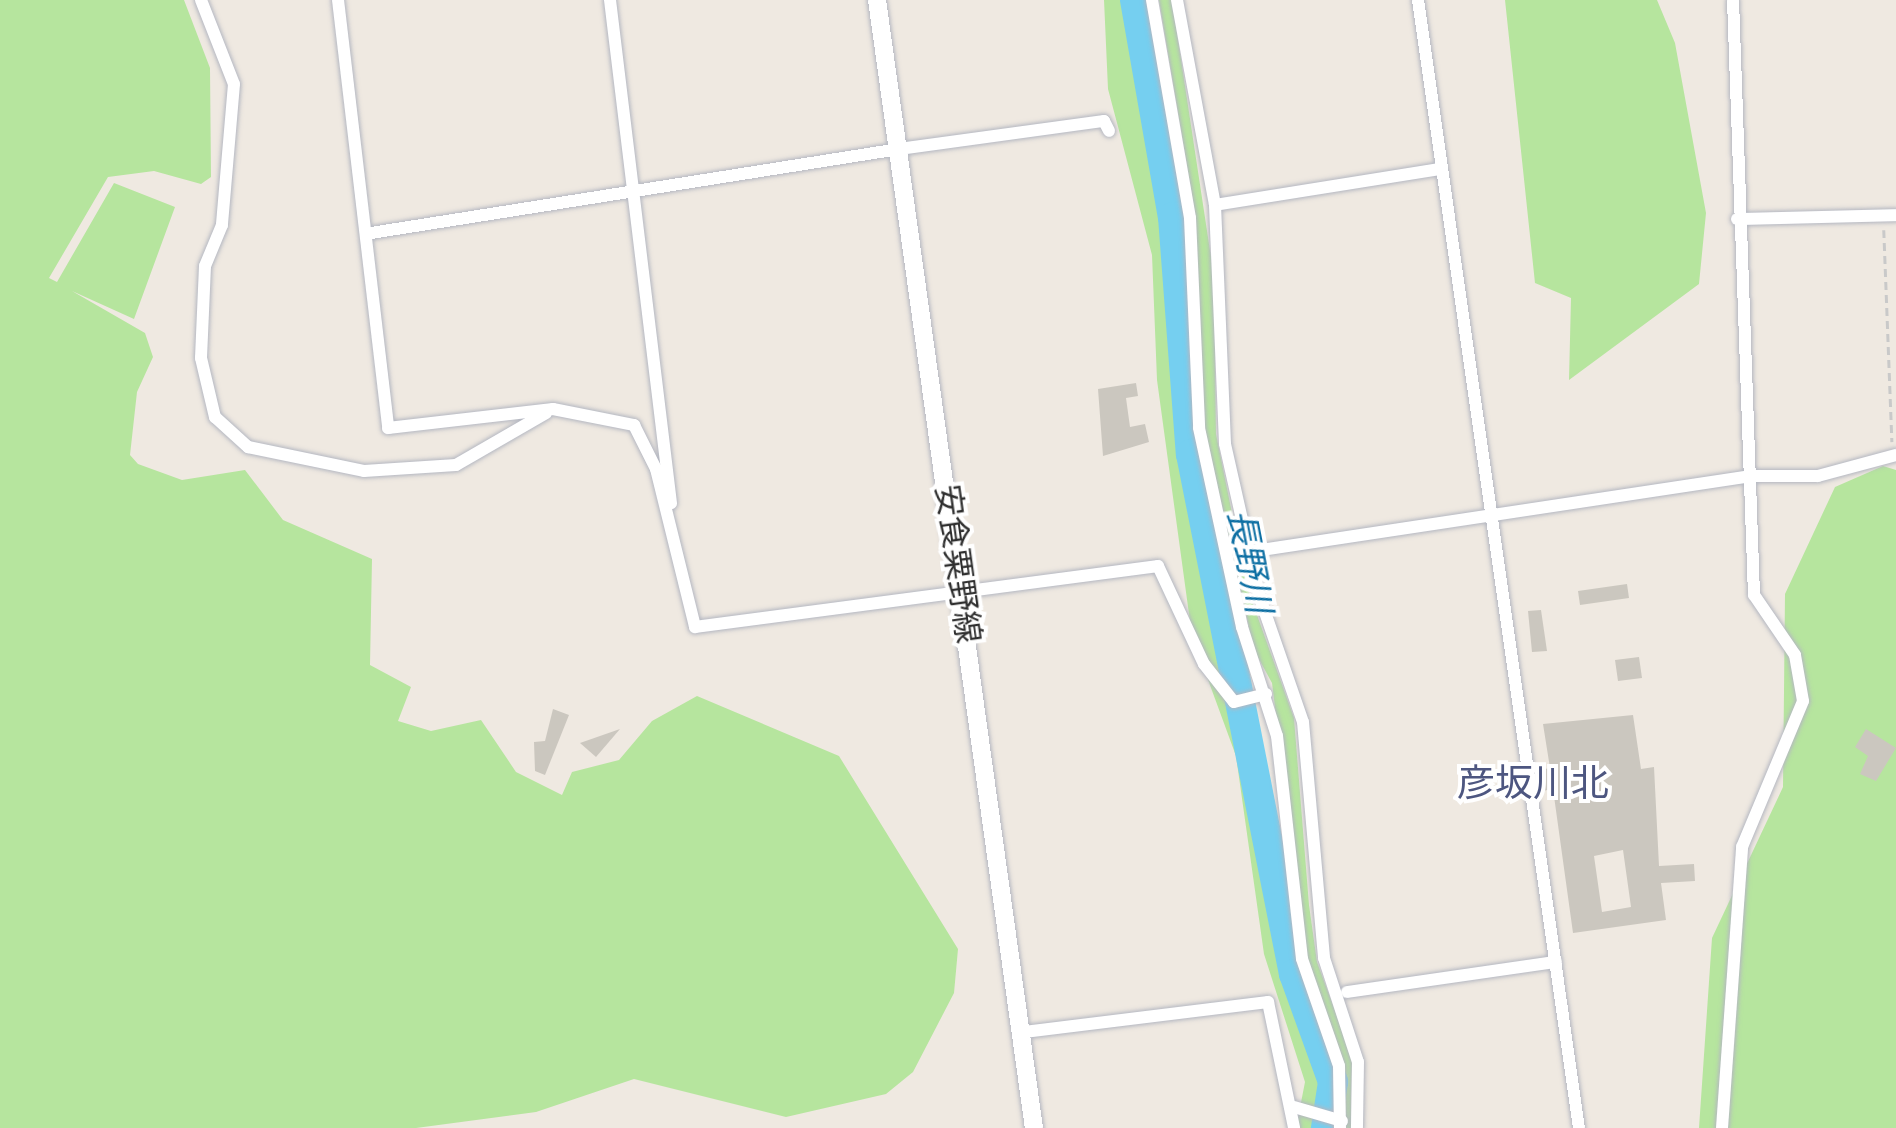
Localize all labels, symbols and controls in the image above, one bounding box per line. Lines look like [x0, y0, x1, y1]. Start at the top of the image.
street label: 安食粟野線 [928, 482, 988, 646]
water label: 長野川 [1219, 505, 1281, 617]
district label: 彦坂川北 [1457, 760, 1609, 806]

